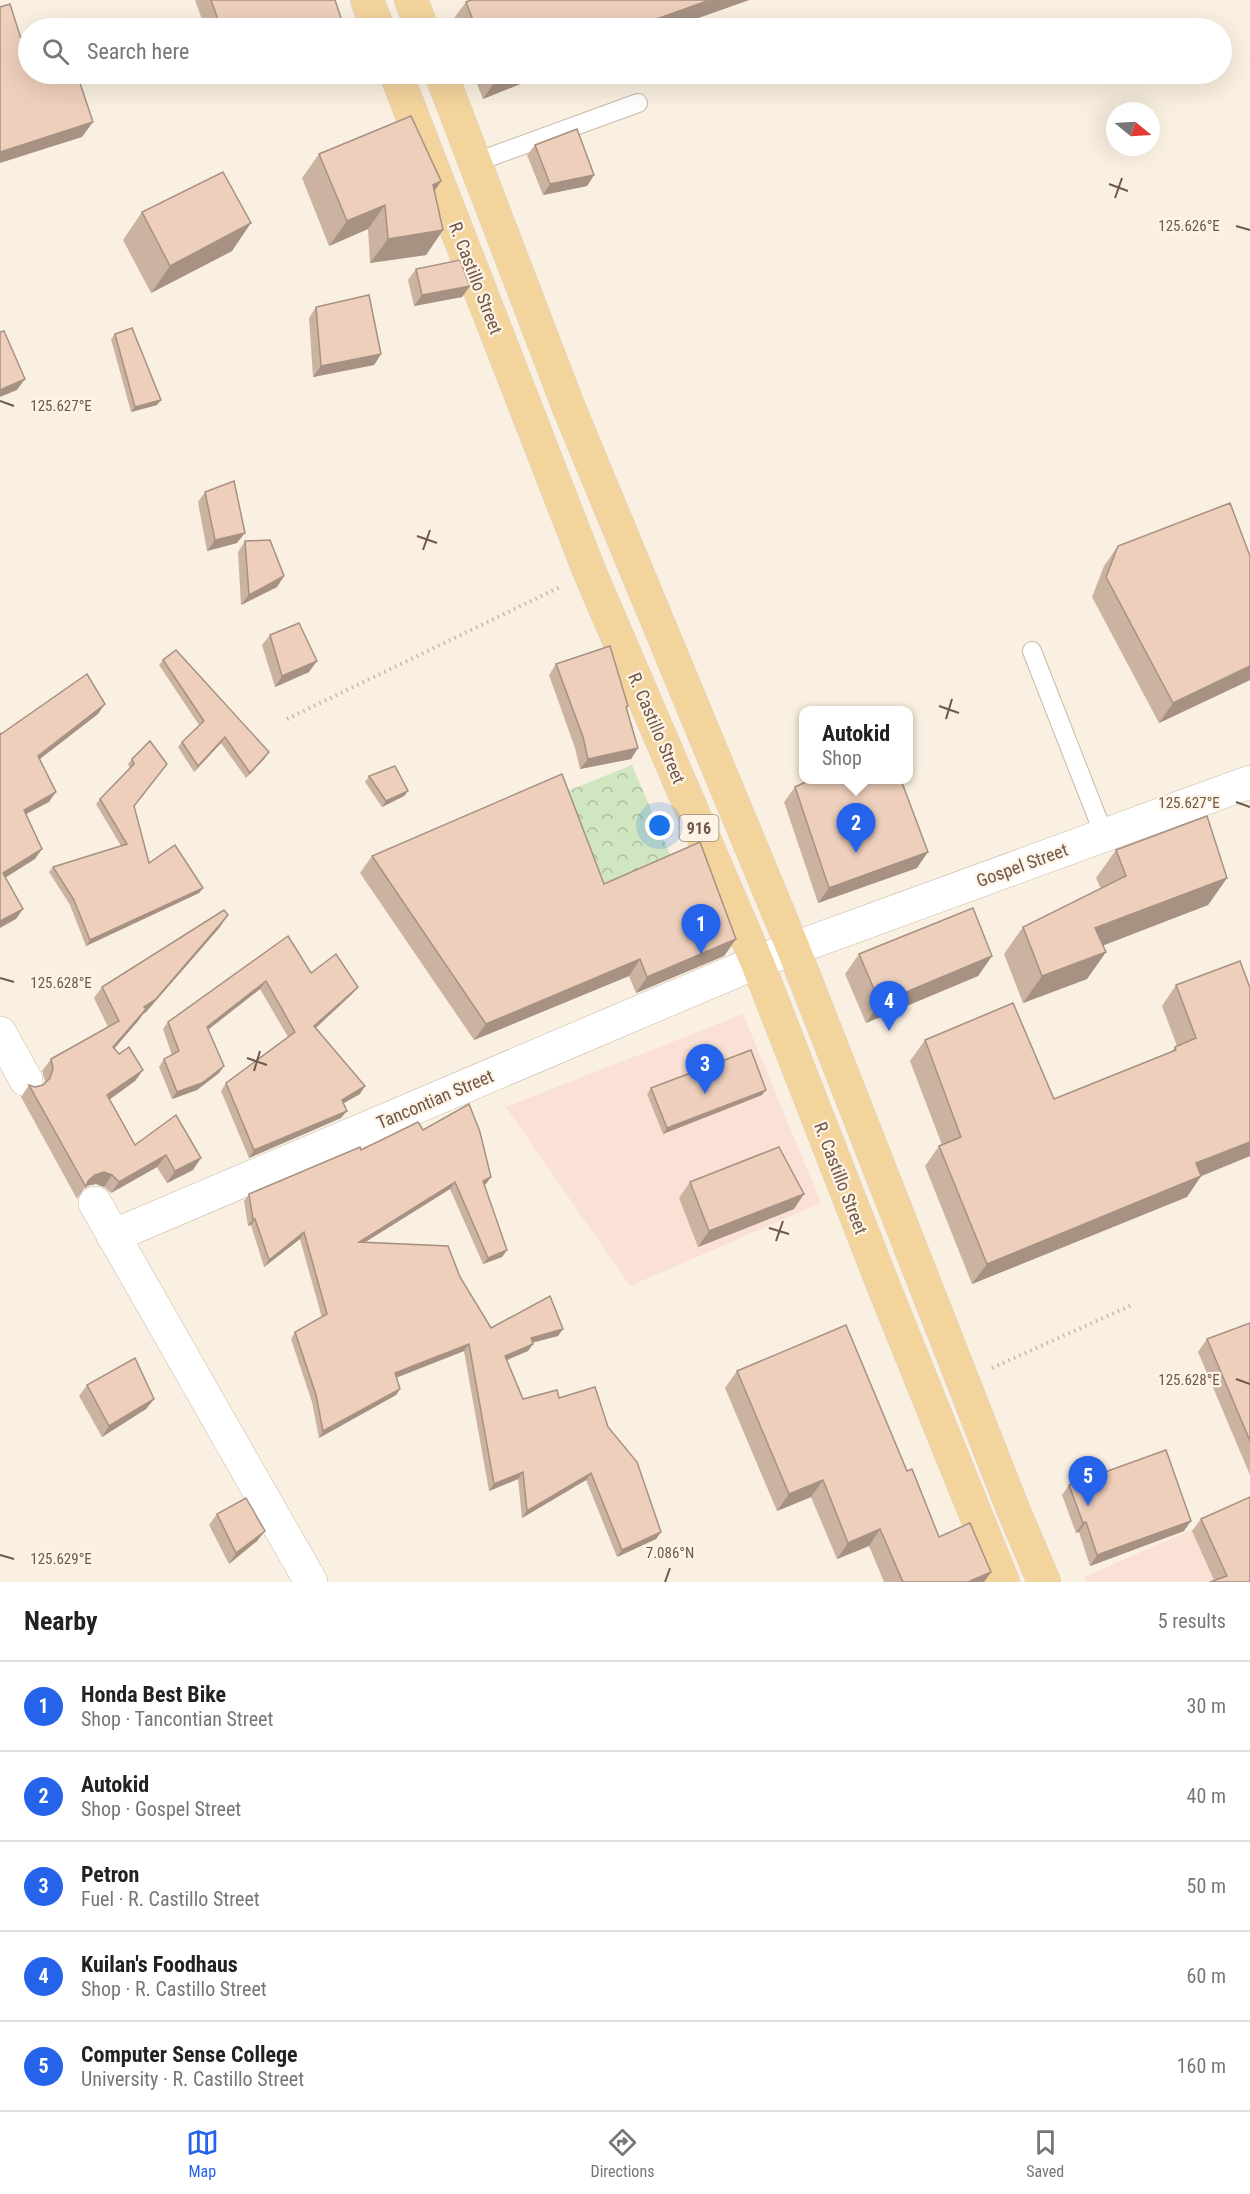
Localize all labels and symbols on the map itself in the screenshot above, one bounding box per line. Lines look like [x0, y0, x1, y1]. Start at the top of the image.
north arrow [1106, 102, 1160, 156]
text: 125.626°E [1158, 217, 1220, 235]
street label: R. Castillo Street [445, 219, 507, 337]
text: 125.627°E [30, 397, 92, 415]
street label: R. Castillo Street [624, 669, 690, 787]
text: 125.627°E [1158, 794, 1220, 812]
pin: 2 [836, 804, 876, 853]
your location [645, 811, 674, 840]
road number: 916 [680, 815, 718, 841]
street label: Gospel Street [973, 839, 1071, 891]
pin: 1 [682, 904, 720, 954]
text: 125.628°E [30, 974, 92, 992]
pin: 4 [870, 982, 908, 1031]
pin: 3 [686, 1044, 724, 1094]
street label: Tancontian Street [373, 1065, 497, 1133]
street label: R. Castillo Street [810, 1119, 872, 1237]
text: 125.628°E [1158, 1371, 1220, 1389]
pin: 5 [1068, 1456, 1108, 1506]
text: 7.086°N [646, 1544, 694, 1562]
text: 125.629°E [30, 1550, 92, 1568]

